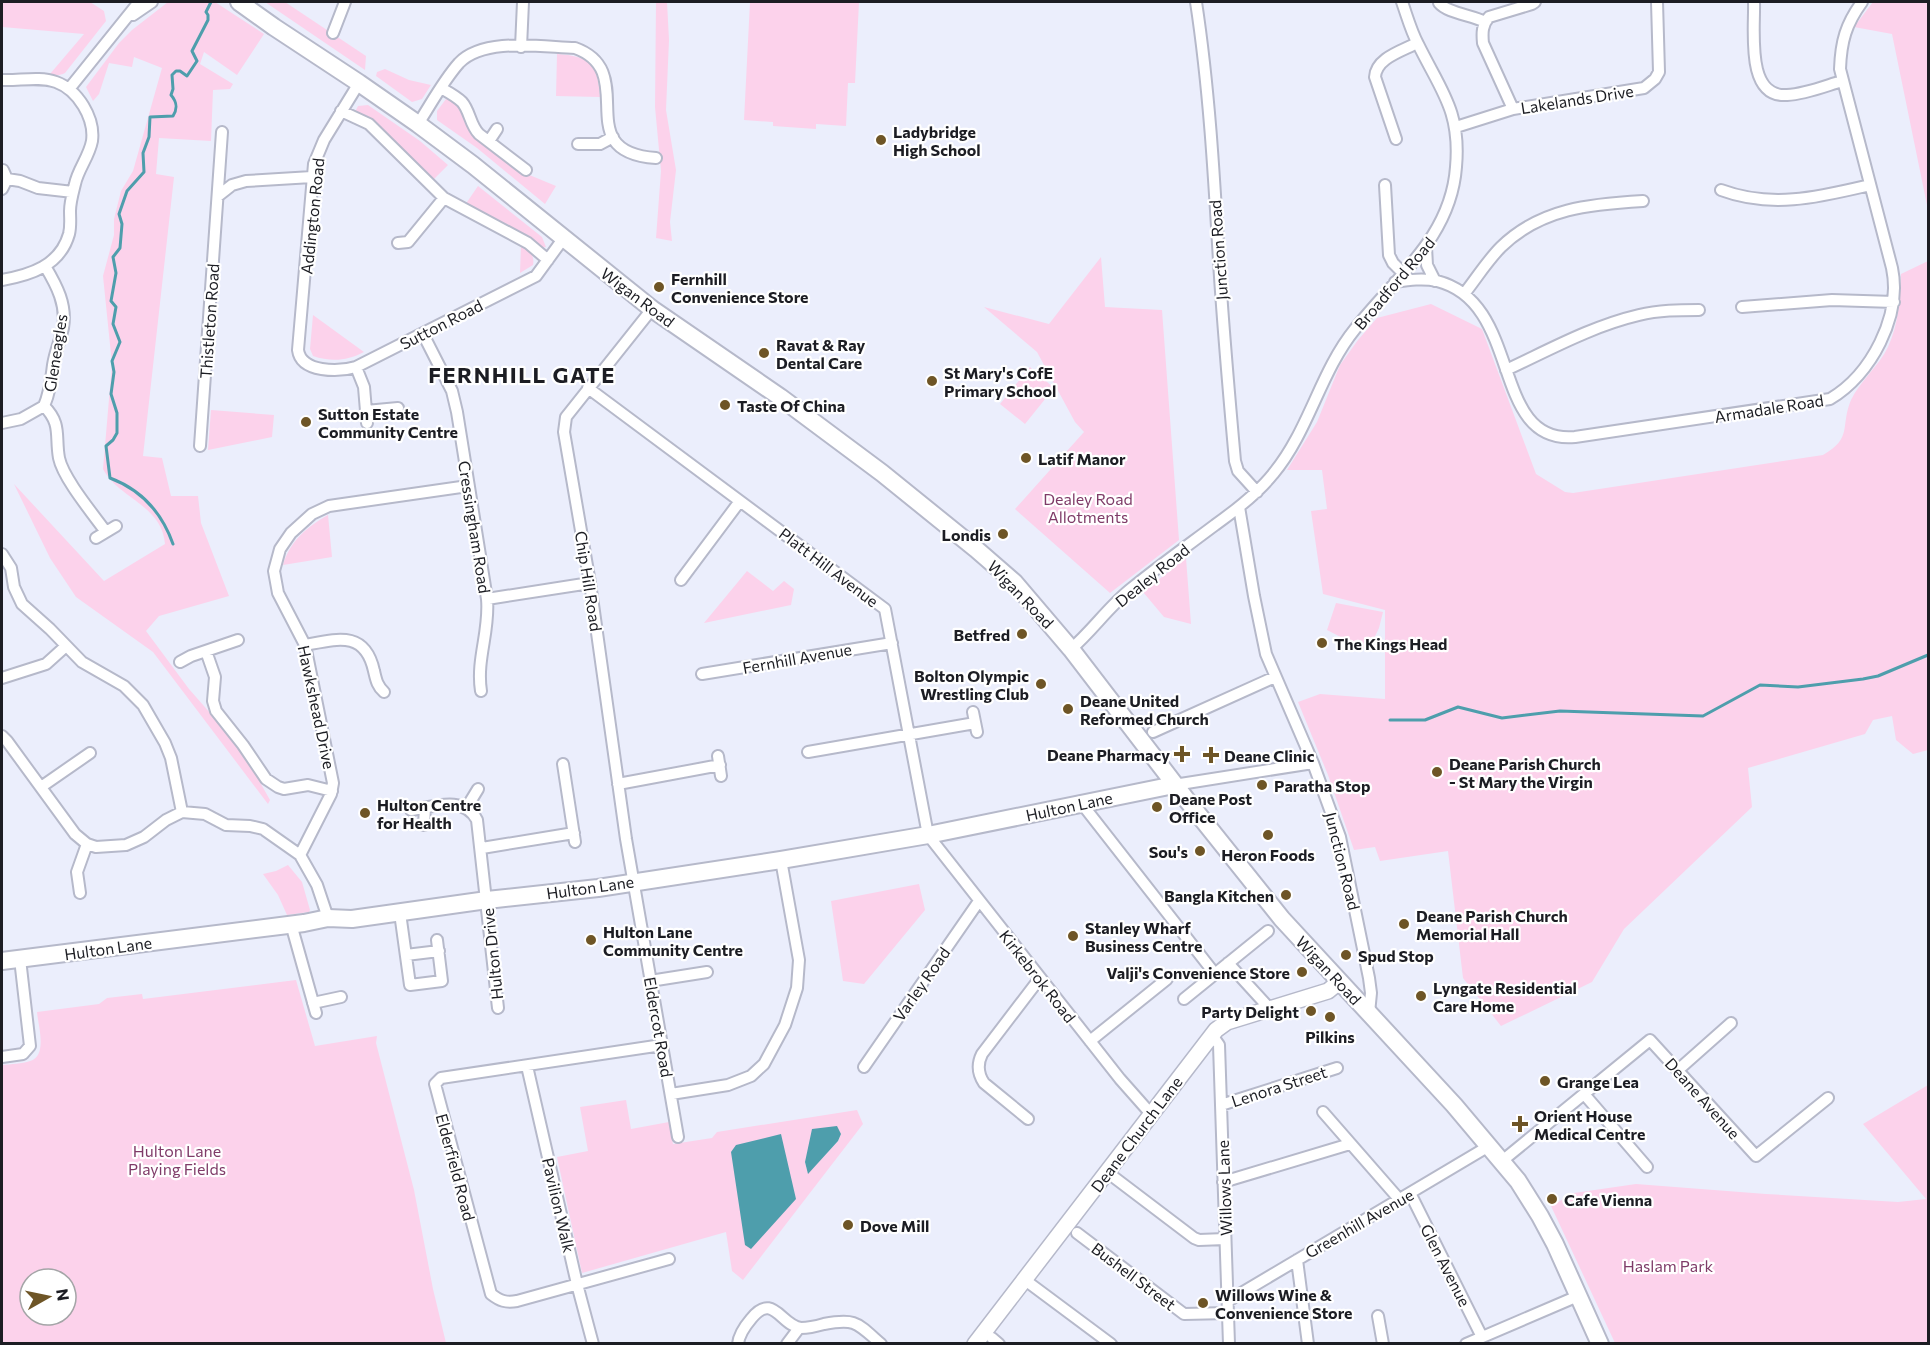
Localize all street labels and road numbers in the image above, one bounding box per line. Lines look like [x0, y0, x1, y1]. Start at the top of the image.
street label: Lakelands Drive [1519, 81, 1635, 117]
street label: Addington Road [296, 157, 328, 275]
street label: Junction Road [1205, 199, 1231, 301]
street label: Broadford Road [1350, 233, 1438, 333]
street label: Thistleton Road [196, 263, 222, 379]
street label: Wigan Road [598, 263, 678, 331]
street label: Sutton Road [396, 295, 486, 353]
street label: Gleneagles [39, 313, 71, 393]
street label: Armadale Road [1713, 390, 1825, 426]
street label: Cressingham Road [455, 459, 495, 595]
street label: Platt Hill Avenue [776, 524, 882, 610]
street label: Chip Hill Road [572, 529, 606, 633]
street label: Dealey Road [1111, 539, 1193, 611]
street label: Wigan Road [984, 556, 1058, 632]
street label: Fernhill Avenue [741, 639, 853, 677]
street label: Hawkshead Drive [295, 643, 339, 771]
street label: Hulton Lane [1024, 788, 1114, 824]
street label: Junction Road [1322, 810, 1364, 912]
street label: Hulton Lane [545, 871, 635, 903]
street label: Hulton Drive [478, 907, 506, 1001]
street label: Kirkebrok Road [996, 926, 1080, 1026]
street label: Hulton Lane [63, 932, 153, 964]
street label: Wigan Road [1292, 932, 1366, 1008]
street label: Varley Road [889, 943, 953, 1025]
street label: Eldercot Road [641, 975, 677, 1079]
street label: Deane Avenue [1662, 1054, 1744, 1142]
street label: Lenora Street [1229, 1062, 1330, 1110]
street label: Deane Church Lane [1086, 1072, 1186, 1196]
street label: Elderfield Road [433, 1111, 479, 1223]
street label: Willows Lane [1213, 1140, 1235, 1236]
street label: Pavilion Walk [539, 1156, 579, 1255]
street label: Greenhill Avenue [1302, 1184, 1416, 1262]
street label: Glen Avenue [1417, 1221, 1475, 1309]
street label: Bushell Street [1088, 1238, 1180, 1314]

